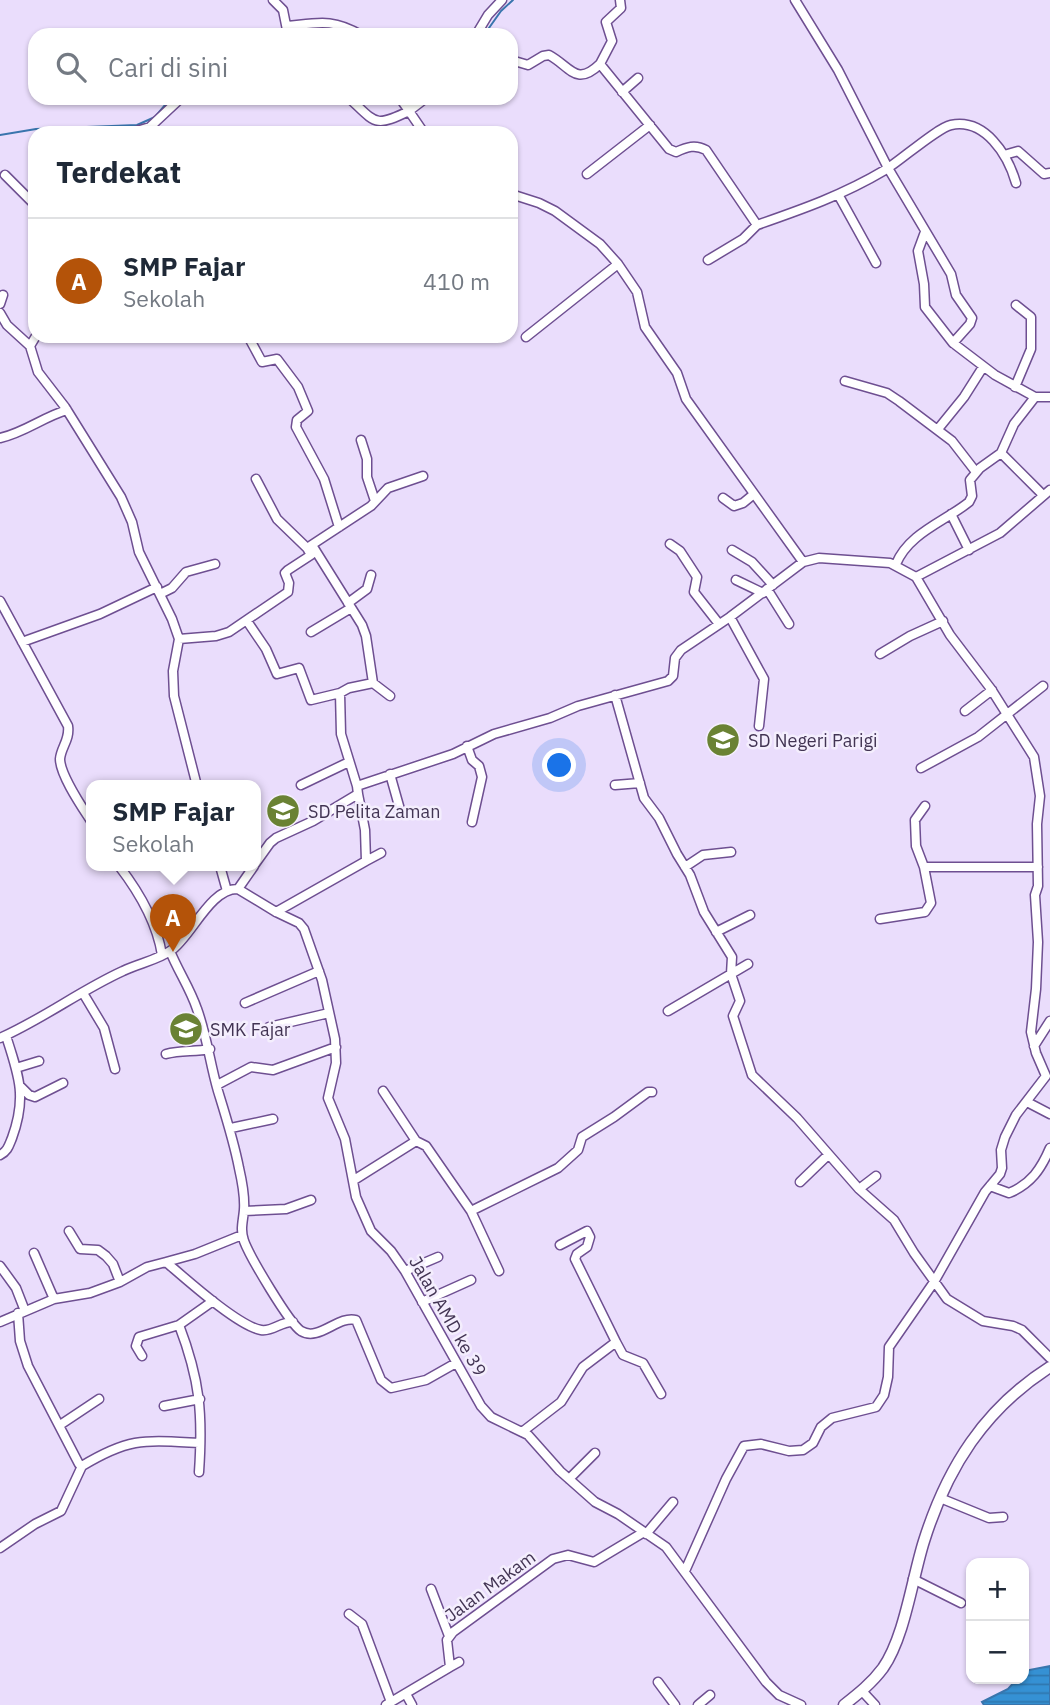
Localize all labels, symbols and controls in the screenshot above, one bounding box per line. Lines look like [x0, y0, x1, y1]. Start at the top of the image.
search box [28, 28, 518, 105]
icon: search [52, 48, 90, 86]
text: Cari di sini [108, 50, 228, 84]
text: Terdekat [56, 152, 181, 191]
text: SMP Fajar [123, 249, 245, 283]
text: A [71, 266, 87, 296]
text: 410 m [423, 266, 490, 296]
text: Sekolah [123, 283, 205, 313]
school or university icon: SD Negeri Parigi [704, 721, 742, 759]
place label: SD Negeri Parigi [748, 729, 877, 752]
your location [542, 748, 576, 782]
popup [86, 780, 261, 871]
school or university icon: SD Pelita Zaman [264, 792, 302, 830]
text: SMP Fajar [112, 794, 235, 828]
place label: SD Pelita Zaman [308, 800, 440, 823]
text: Sekolah [112, 828, 194, 858]
pin: A [150, 894, 196, 952]
school or university icon: SMK Fajar [167, 1010, 205, 1048]
place label: SMK Fajar [210, 1018, 291, 1041]
street label: Jalan AMD ke 39 [404, 1252, 492, 1380]
street label: Jalan Makam [440, 1545, 540, 1627]
map controls [966, 1558, 1029, 1684]
button: + [966, 1558, 1029, 1621]
button: − [966, 1621, 1029, 1684]

